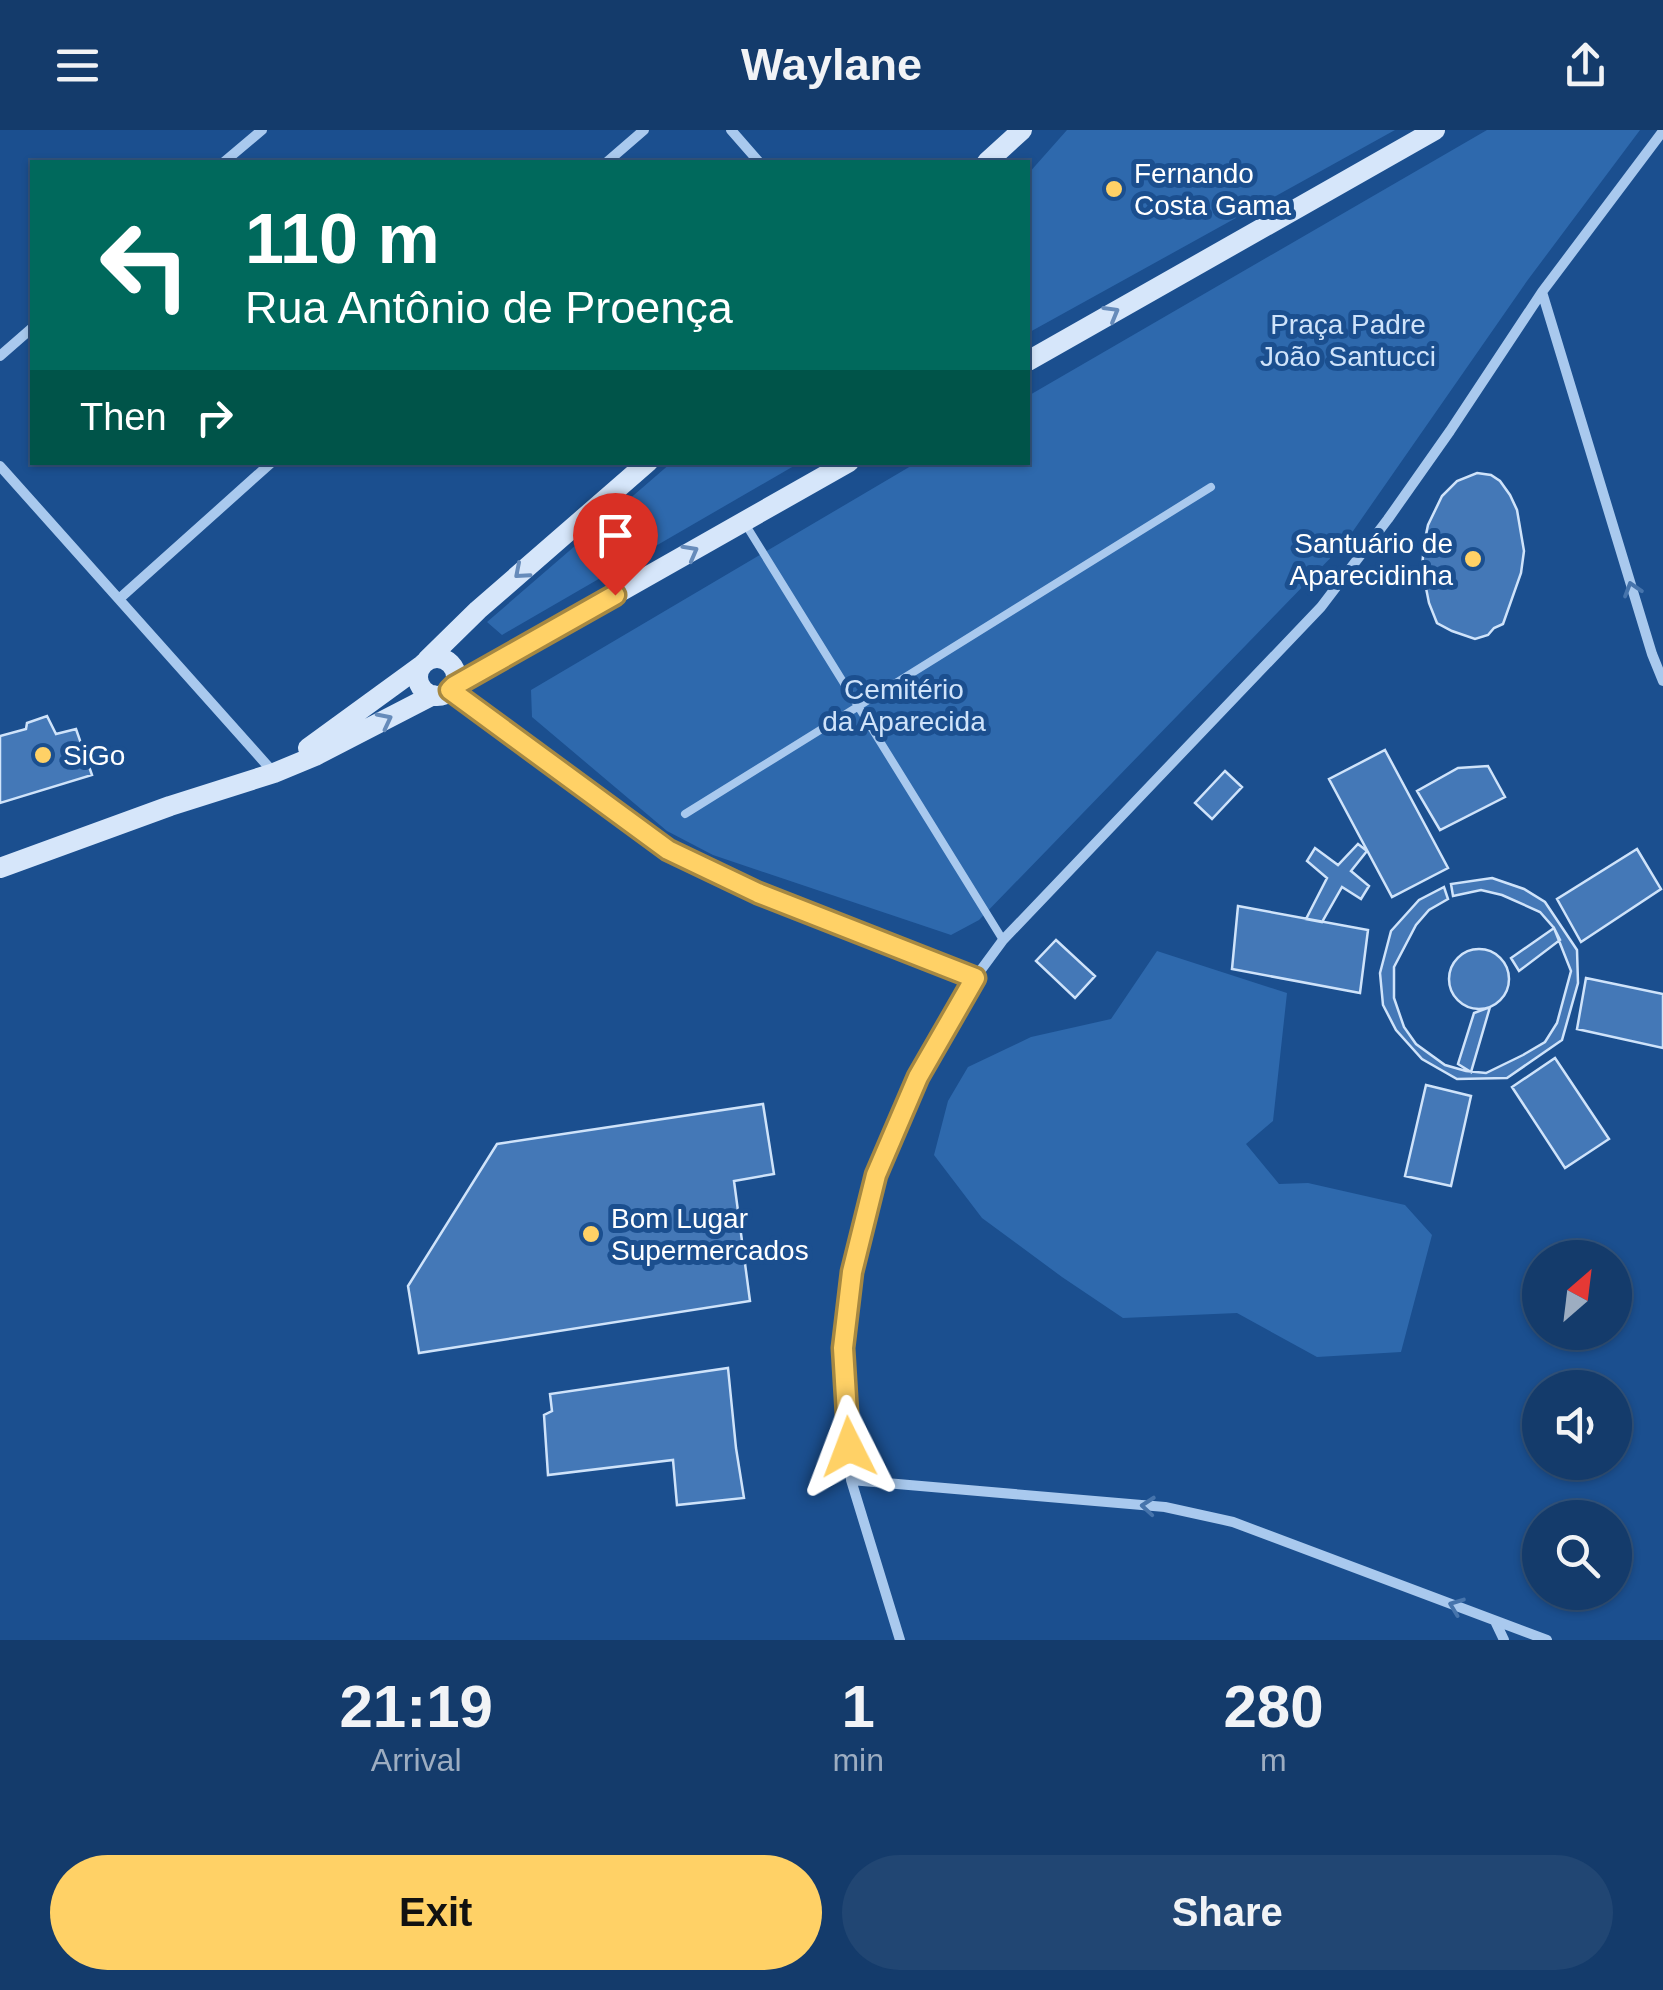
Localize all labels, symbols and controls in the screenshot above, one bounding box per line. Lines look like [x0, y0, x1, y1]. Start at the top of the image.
icon: menu [50, 38, 105, 93]
icon: share [1558, 38, 1613, 93]
text: Waylane [741, 39, 922, 90]
place label: Fernando Costa Gama [1134, 158, 1292, 221]
marker: Fernando Costa Gama [1103, 178, 1125, 200]
icon: left [80, 200, 210, 330]
text: 110 m [245, 200, 440, 278]
text: Rua Antônio de Proença [245, 282, 733, 333]
one-way arrow [1101, 306, 1119, 325]
park label: Praça Padre João Santucci [1260, 309, 1436, 372]
icon: right [187, 390, 242, 445]
text: Then [80, 396, 167, 438]
pin [573, 493, 658, 596]
icon: arrive [588, 508, 643, 563]
place label: Santuário de Aparecidinha [1290, 528, 1453, 591]
one-way arrow [680, 545, 698, 565]
marker: Santuário de Aparecidinha [1462, 548, 1484, 570]
one-way arrow [515, 561, 533, 579]
one-way arrow [1623, 581, 1644, 598]
park label: Cemitério da Aparecida [822, 674, 986, 737]
one-way arrow [375, 713, 393, 732]
place label: SiGo [63, 740, 125, 771]
marker: SiGo [32, 744, 54, 766]
place label: Bom Lugar Supermercados [611, 1203, 809, 1266]
marker: Bom Lugar Supermercados [580, 1223, 602, 1245]
north arrow [1522, 1240, 1632, 1350]
map controls [1522, 1240, 1632, 1610]
button: sound [1522, 1370, 1632, 1480]
position arrow [797, 1395, 901, 1499]
one-way arrow [1139, 1495, 1155, 1517]
button: search [1522, 1500, 1632, 1610]
one-way arrow [1448, 1597, 1465, 1618]
text: 21:19 [339, 1673, 493, 1740]
text: 1 [841, 1673, 875, 1740]
text: 280 [1223, 1673, 1324, 1740]
text: Arrival [371, 1742, 462, 1778]
text: min [832, 1742, 884, 1778]
text: m [1260, 1742, 1287, 1778]
button: Exit [50, 1855, 822, 1970]
button: Share [842, 1855, 1613, 1970]

